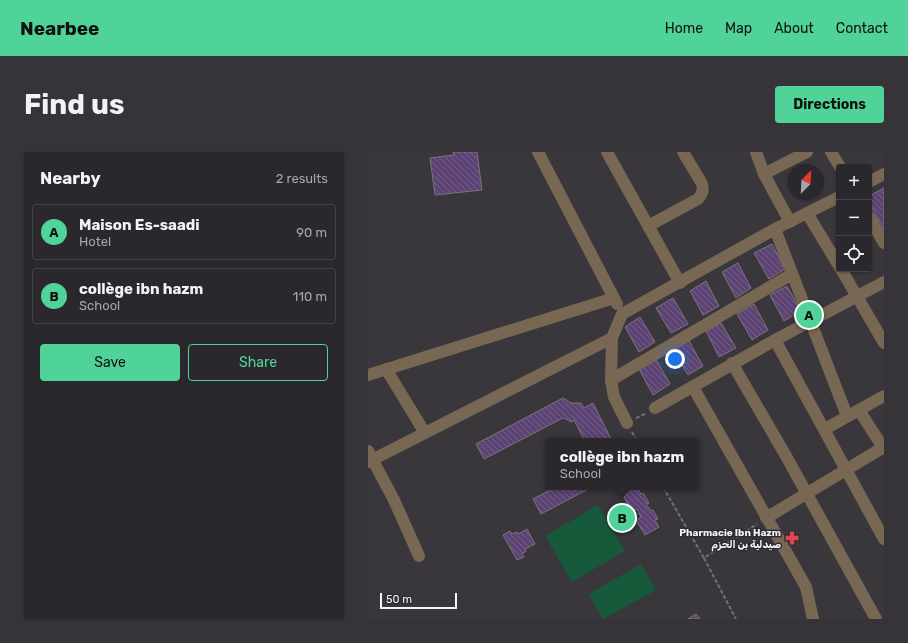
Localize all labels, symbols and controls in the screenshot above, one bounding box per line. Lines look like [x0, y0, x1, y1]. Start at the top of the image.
text: Nearbee [20, 17, 99, 40]
text: Home [665, 20, 703, 37]
text: Map [725, 20, 752, 37]
text: About [774, 20, 814, 37]
text: Contact [836, 20, 888, 37]
button: Directions [775, 86, 884, 123]
text: Find us [24, 88, 124, 121]
north arrow [788, 164, 824, 200]
map controls [836, 164, 872, 272]
button: + [836, 164, 872, 200]
text: Nearby [40, 168, 101, 188]
text: 2 results [276, 171, 328, 186]
button: − [836, 200, 872, 236]
text: Maison Es-saadi [79, 216, 200, 234]
text: A [49, 225, 59, 240]
text: 90 m [296, 225, 327, 240]
text: Hotel [79, 234, 111, 249]
button: locate [836, 236, 872, 272]
text: collège ibn hazm [79, 280, 203, 298]
text: B [49, 289, 59, 304]
text: 110 m [293, 289, 327, 304]
text: School [79, 298, 120, 313]
pin: A [796, 300, 822, 330]
button: Save [40, 344, 180, 381]
button: Share [188, 344, 328, 381]
your location [665, 349, 685, 369]
popup [545, 438, 699, 490]
text: collège ibn hazm [560, 448, 684, 466]
text: School [560, 466, 601, 481]
pin: B [609, 503, 635, 533]
place label: Pharmacie Ibn Hazm صيدلية بن الحزم [679, 527, 781, 552]
pharmacy icon: Pharmacie Ibn Hazm صيدلية بن الحزم [784, 530, 800, 546]
scale bar [380, 591, 457, 610]
text: 50 m [386, 593, 412, 606]

